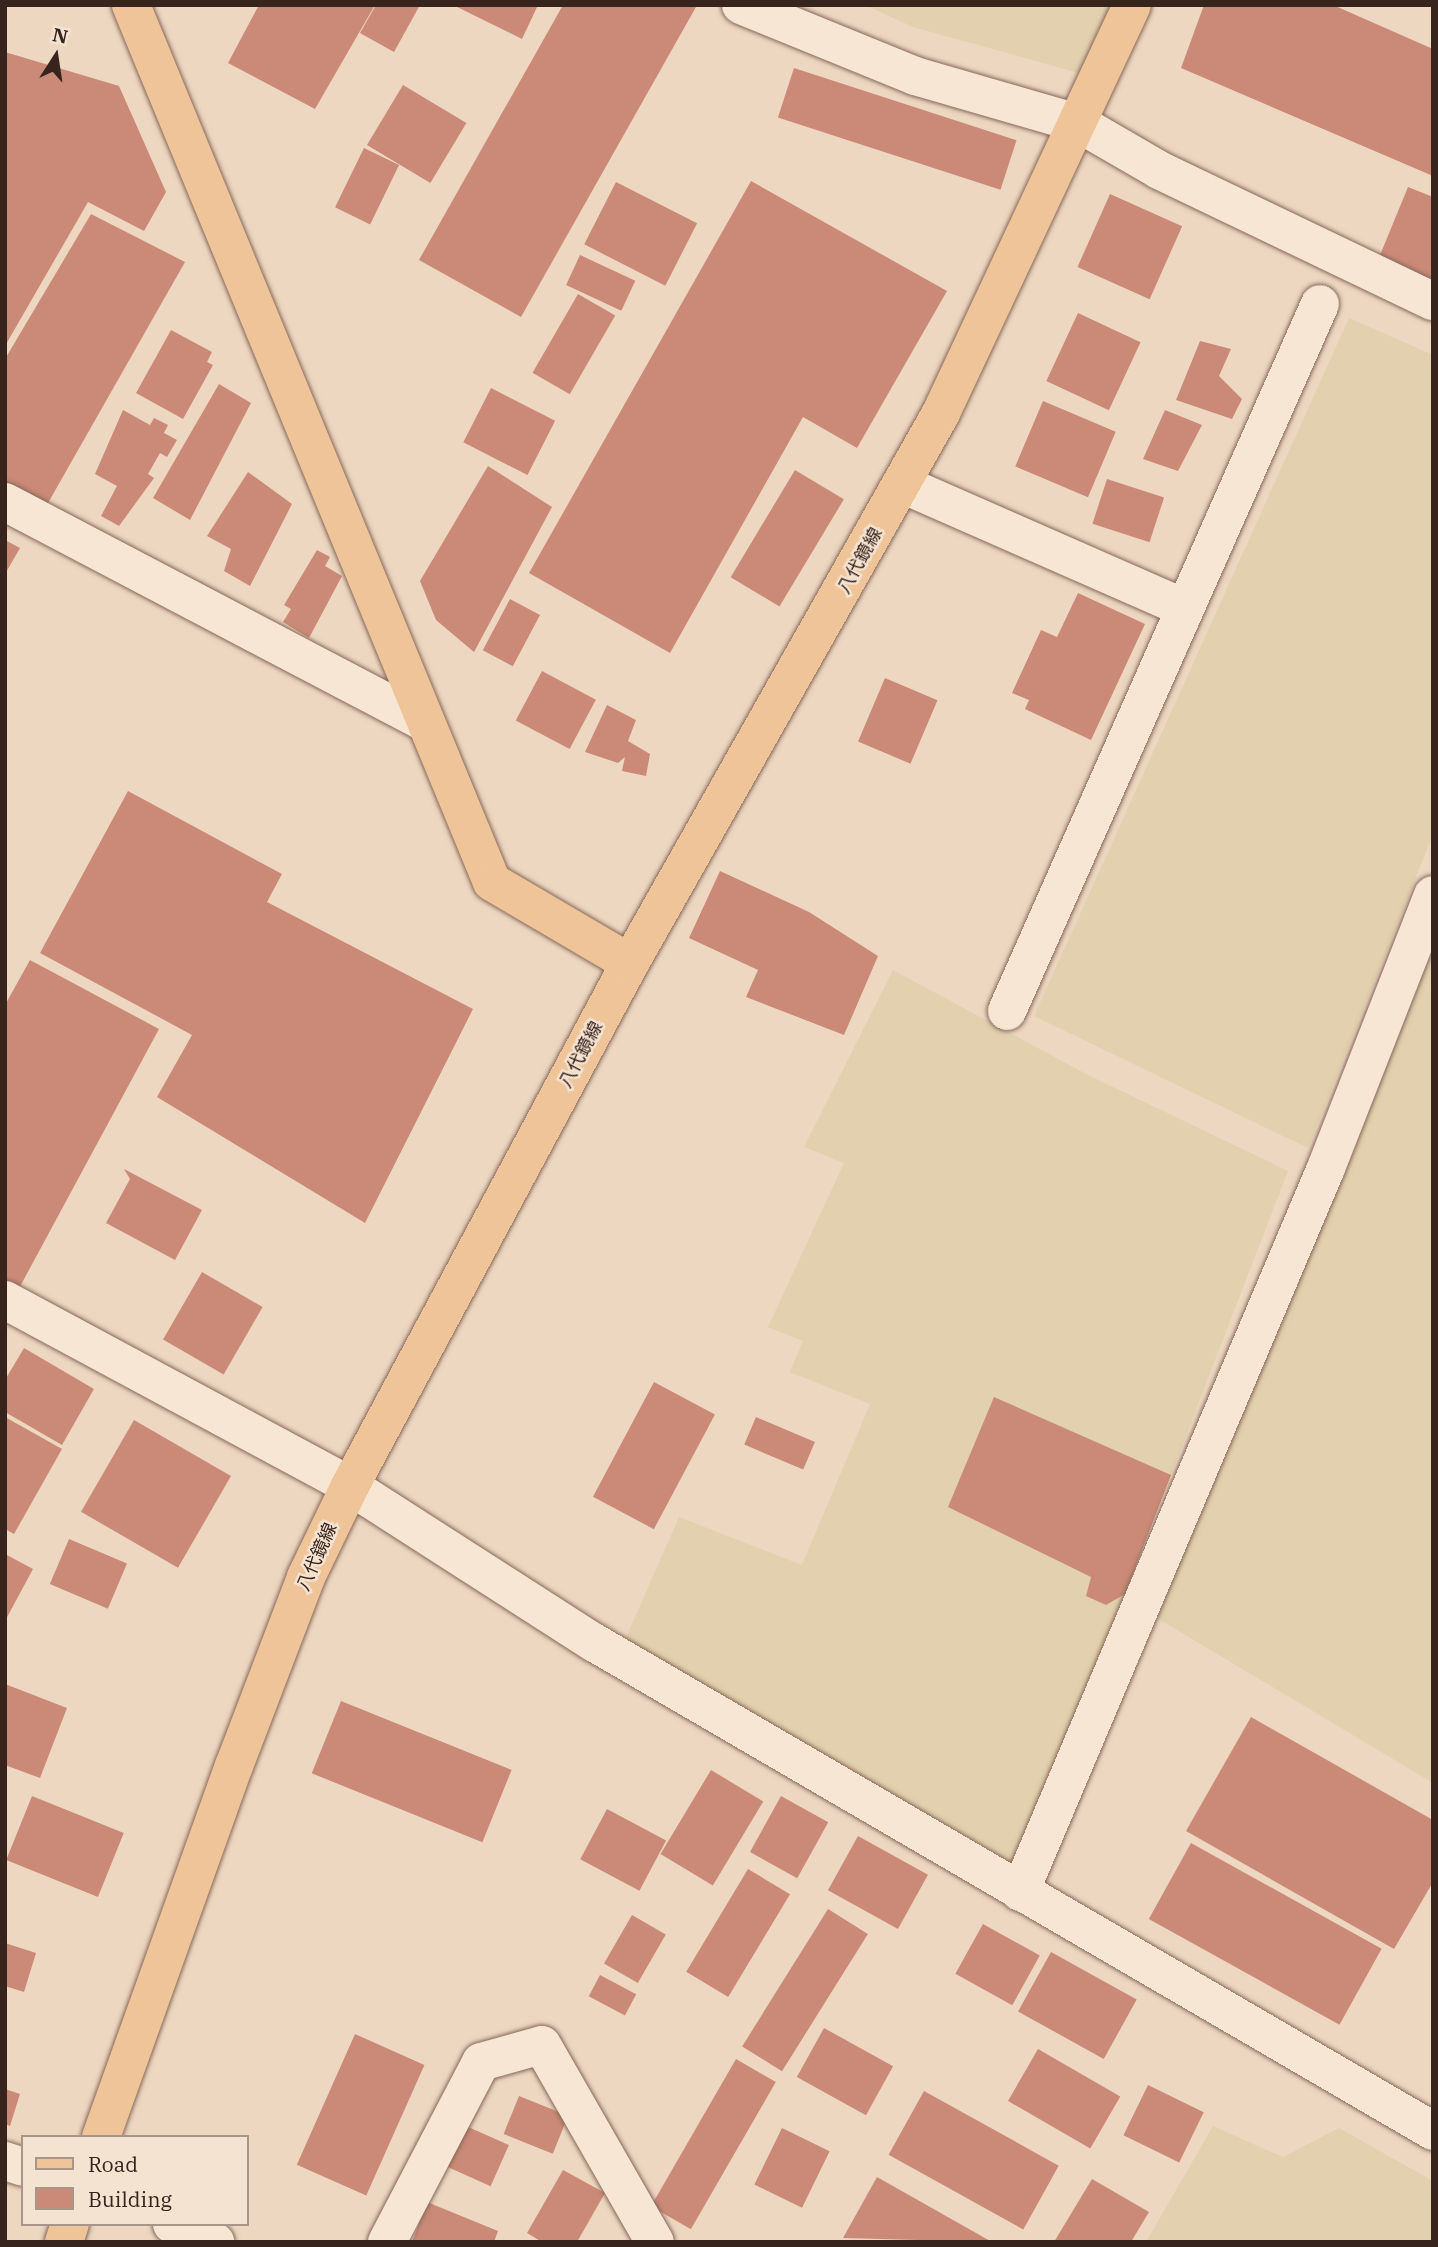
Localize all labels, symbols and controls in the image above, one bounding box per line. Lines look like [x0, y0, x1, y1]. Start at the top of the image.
north arrow [21, 21, 91, 91]
text: N [51, 22, 70, 49]
street label: 八代鏡線 [833, 524, 887, 598]
street label: 八代鏡線 [555, 1018, 607, 1092]
street label: 八代鏡線 [292, 1520, 342, 1594]
legend [21, 2135, 248, 2226]
text: Road [88, 2150, 138, 2178]
text: Building [88, 2185, 172, 2213]

